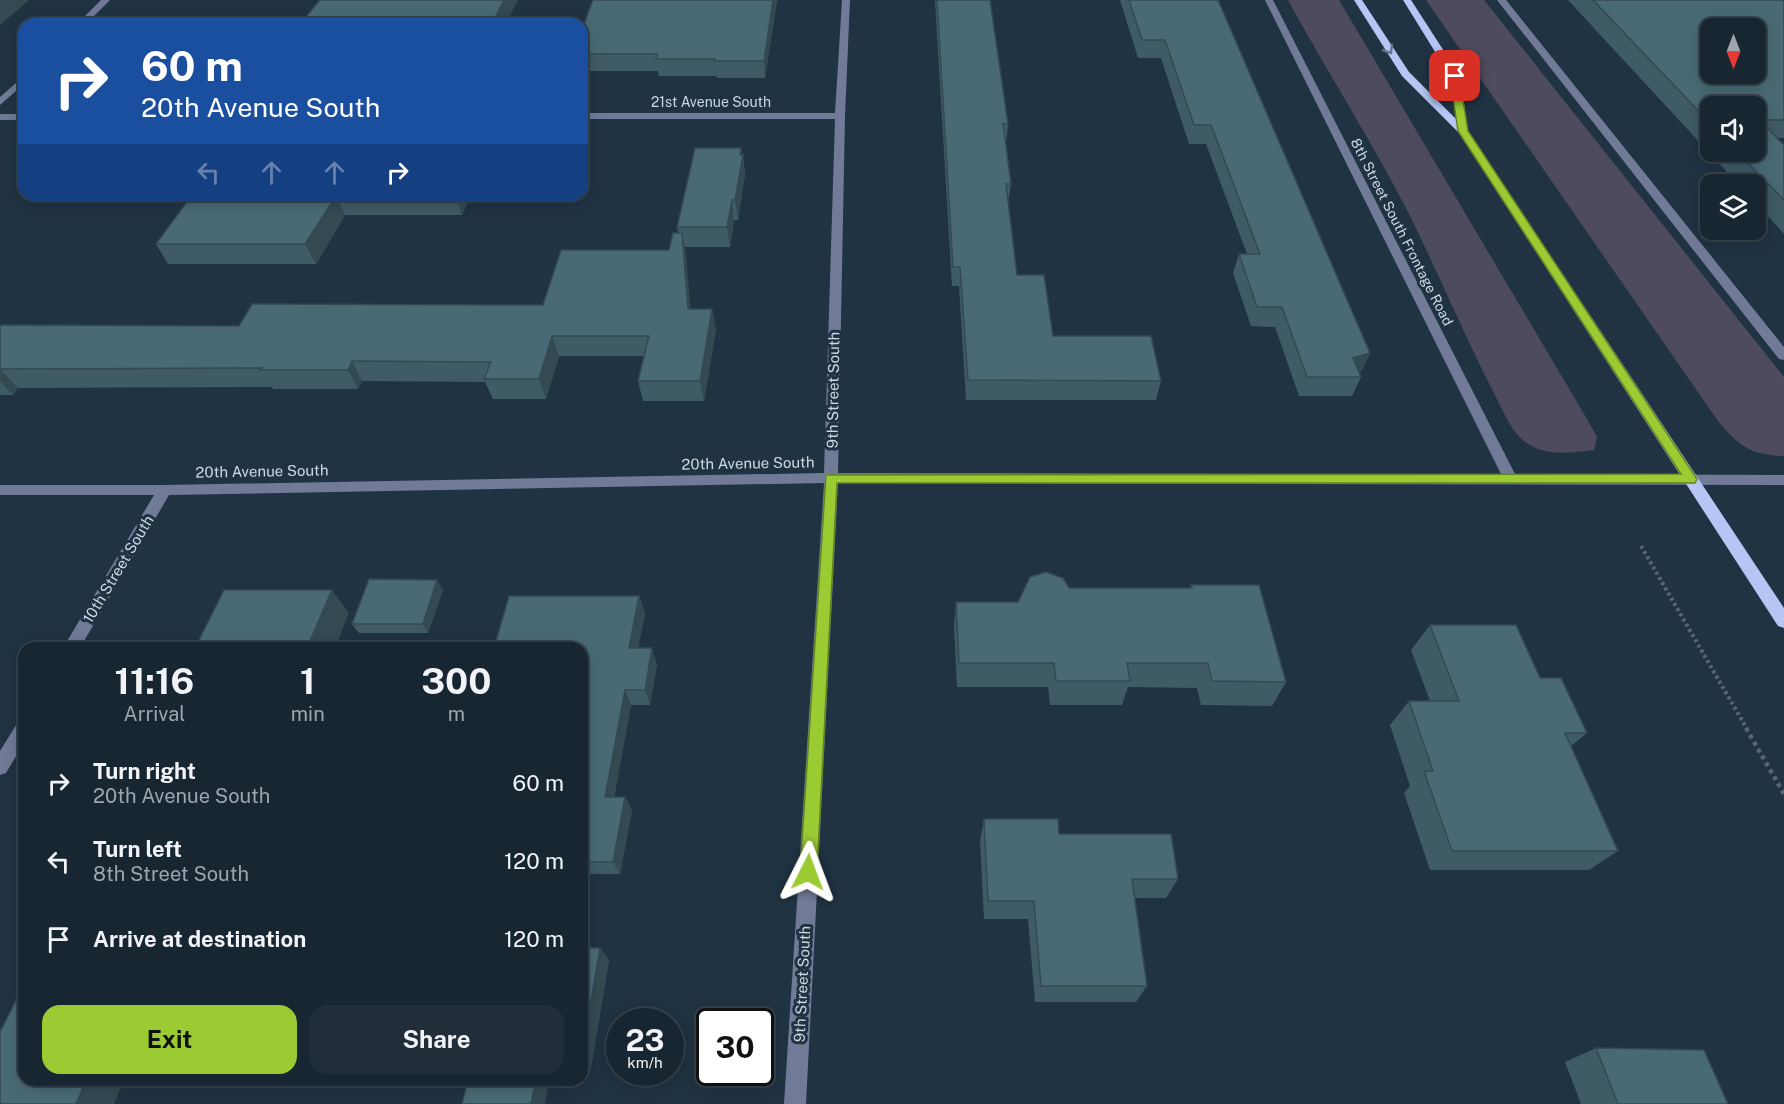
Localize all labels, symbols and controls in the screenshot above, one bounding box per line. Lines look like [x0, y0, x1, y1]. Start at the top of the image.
north arrow [1700, 18, 1766, 84]
map controls [1700, 18, 1766, 240]
text: 60 m [141, 41, 243, 90]
icon: right [42, 42, 120, 120]
one-way arrow [1382, 43, 1393, 54]
pin [1429, 50, 1480, 101]
icon: arrive [1438, 59, 1471, 92]
text: 20th Avenue South [141, 91, 380, 123]
street label: 21st Avenue South [651, 94, 771, 110]
button: sound [1700, 96, 1766, 162]
street label: 8th Street South Frontage Road [1348, 136, 1456, 328]
icon: left [192, 156, 225, 189]
icon: ahead [255, 156, 288, 189]
icon: ahead [318, 156, 351, 189]
icon: right [381, 156, 414, 189]
button: layers [1700, 174, 1766, 240]
street label: 9th Street South [823, 332, 843, 448]
street label: 20th Avenue South [681, 453, 815, 473]
street label: 20th Avenue South [195, 461, 329, 481]
street label: 10th Street South [79, 512, 157, 626]
text: 11:16 [115, 660, 194, 702]
text: 1 [300, 660, 315, 702]
text: 300 [421, 660, 491, 702]
text: Arrival [124, 702, 185, 726]
text: min [291, 702, 325, 726]
text: m [448, 702, 465, 726]
text: Turn right [93, 758, 196, 784]
icon: right [42, 767, 75, 800]
text: 60 m [513, 770, 564, 796]
text: 20th Avenue South [93, 784, 270, 808]
text: Turn left [93, 836, 182, 862]
position arrow [776, 840, 840, 904]
icon: left [42, 845, 75, 878]
text: 120 m [504, 848, 564, 874]
text: 8th Street South [93, 862, 249, 886]
icon: arrive [42, 923, 75, 956]
street label: 9th Street South [790, 925, 814, 1043]
text: Arrive at destination [93, 926, 306, 952]
text: 120 m [504, 926, 564, 952]
button: Exit [42, 1005, 297, 1074]
button: Share [309, 1005, 564, 1074]
speed limit sign: 30 [696, 1008, 774, 1086]
text: 23 [625, 1022, 665, 1058]
text: km/h [627, 1054, 663, 1071]

